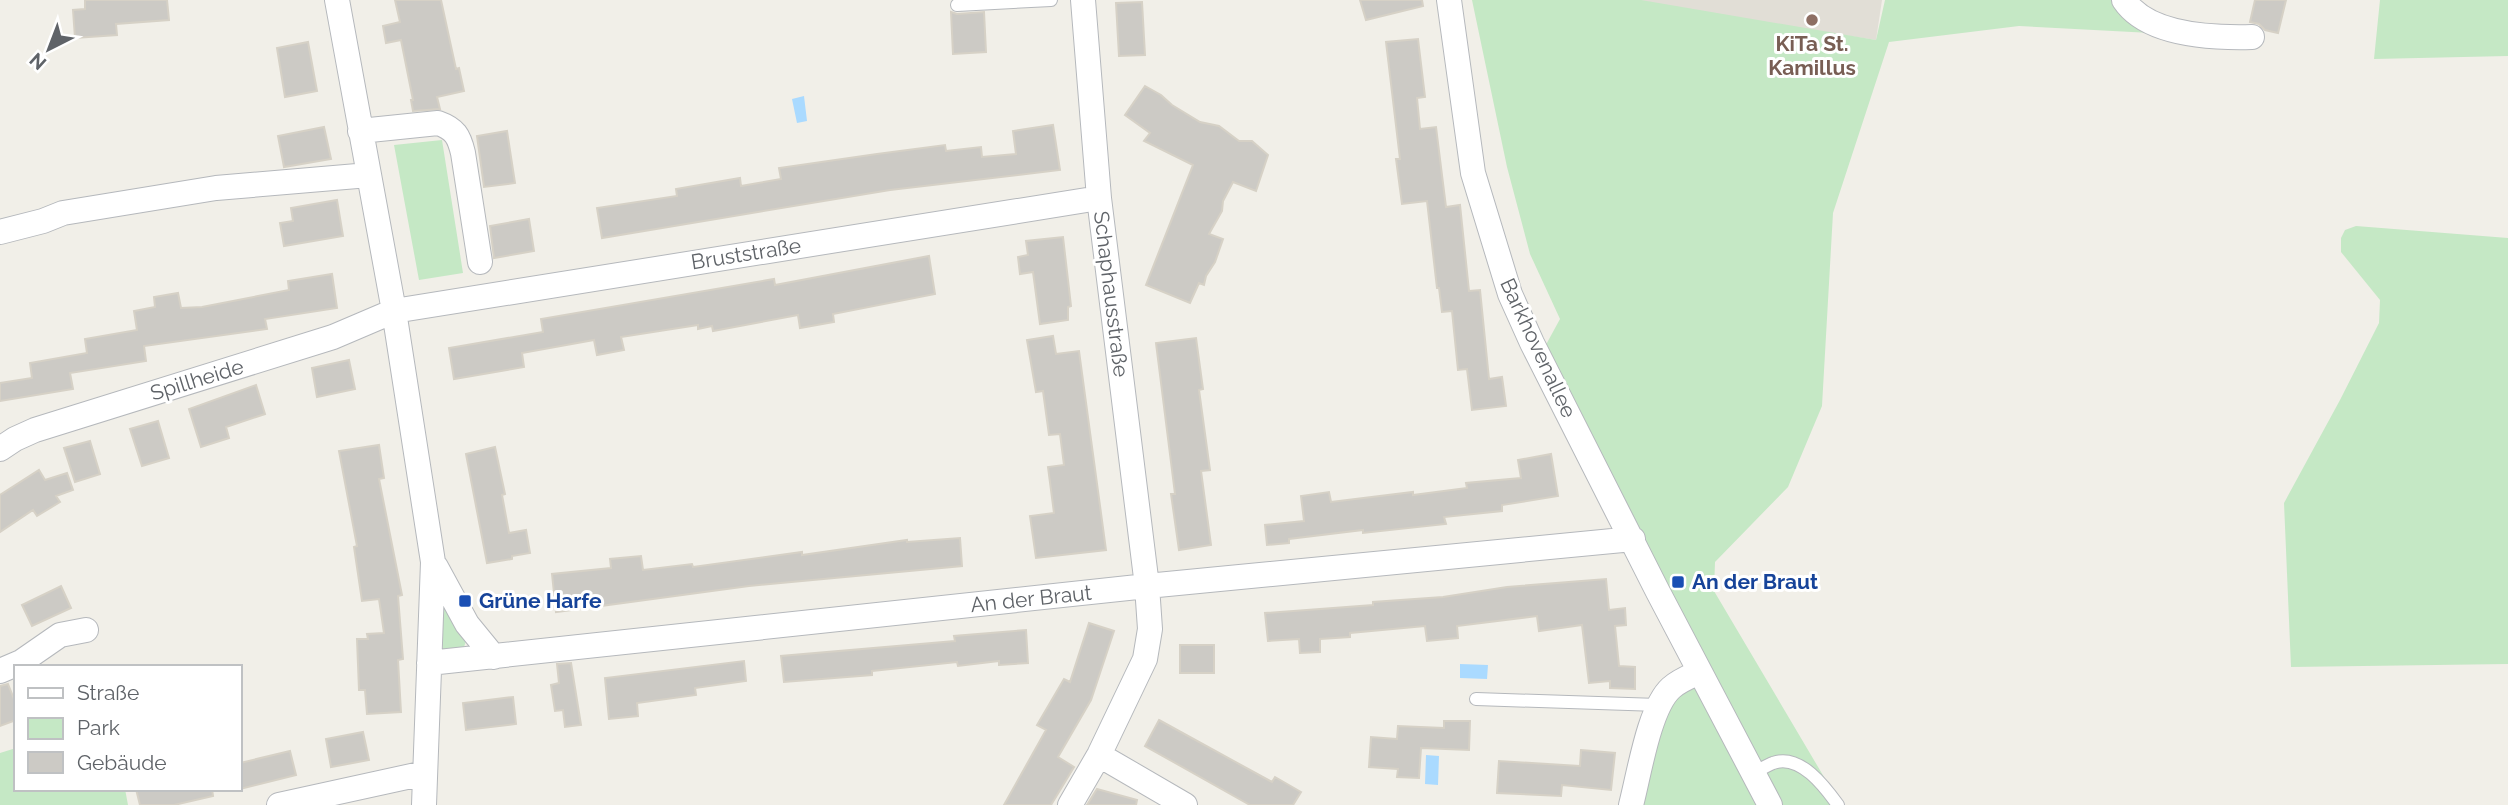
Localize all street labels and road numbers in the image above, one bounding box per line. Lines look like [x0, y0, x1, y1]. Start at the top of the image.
street label: Schaphausstraße [1089, 209, 1134, 378]
street label: Bruststraße [689, 232, 803, 275]
street label: Barkhovenallee [1495, 274, 1582, 422]
street label: Spillheide [147, 353, 247, 406]
street label: An der Braut [969, 580, 1093, 617]

